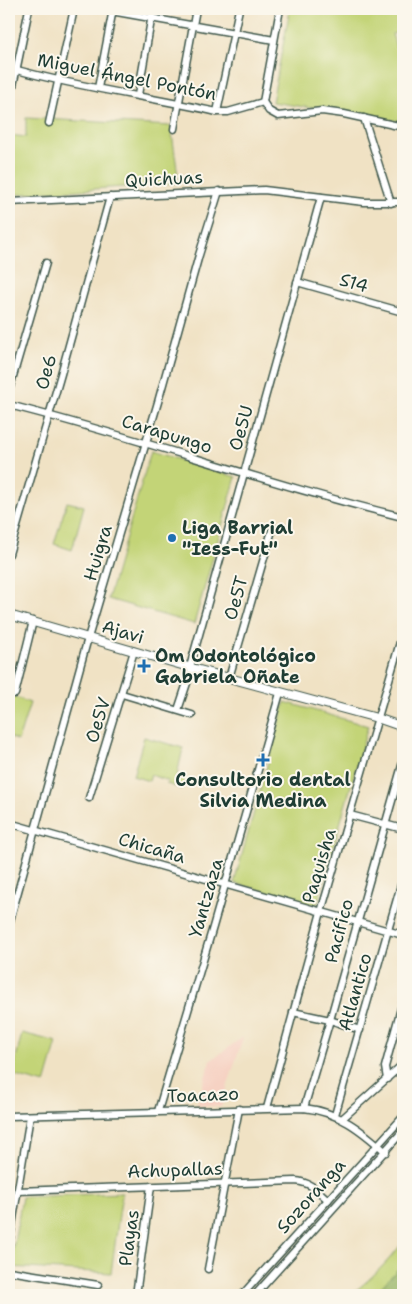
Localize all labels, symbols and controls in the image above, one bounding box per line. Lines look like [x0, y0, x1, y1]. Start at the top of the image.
street label: Miguel Ángel Pontón [35, 48, 219, 106]
street label: Quichuas [124, 165, 204, 193]
street label: S14 [337, 268, 371, 298]
street label: Oe6 [30, 352, 62, 392]
street label: Oe5U [223, 403, 259, 453]
street label: Carapungo [119, 409, 215, 459]
place label: Liga Barrial "Iess-Fut" [182, 516, 293, 561]
street label: Huigra [78, 522, 118, 584]
marker: Liga Barrial "Iess-Fut" [166, 532, 178, 544]
street label: Oe5T [218, 573, 254, 623]
street label: Ajavi [99, 615, 147, 649]
place label: Om Odontológico Gabriela Oñate [155, 644, 316, 689]
marker: Om Odontológico Gabriela Oñate [137, 659, 151, 673]
street label: Oe5V [80, 694, 116, 746]
marker: Consultorio dental Silvia Medina [256, 753, 270, 767]
place label: Consultorio dental Silvia Medina [175, 768, 351, 813]
street label: Paquisha [296, 826, 342, 906]
street label: Chicaña [116, 827, 188, 869]
street label: Yantzaza [183, 855, 229, 941]
street label: Pacifico [319, 896, 359, 966]
street label: Atlantico [332, 950, 378, 1034]
street label: Toacazo [167, 1082, 239, 1108]
street label: Sozoranga [271, 1154, 351, 1238]
street label: Achupallas [127, 1156, 223, 1184]
street label: Playas [113, 1208, 145, 1268]

